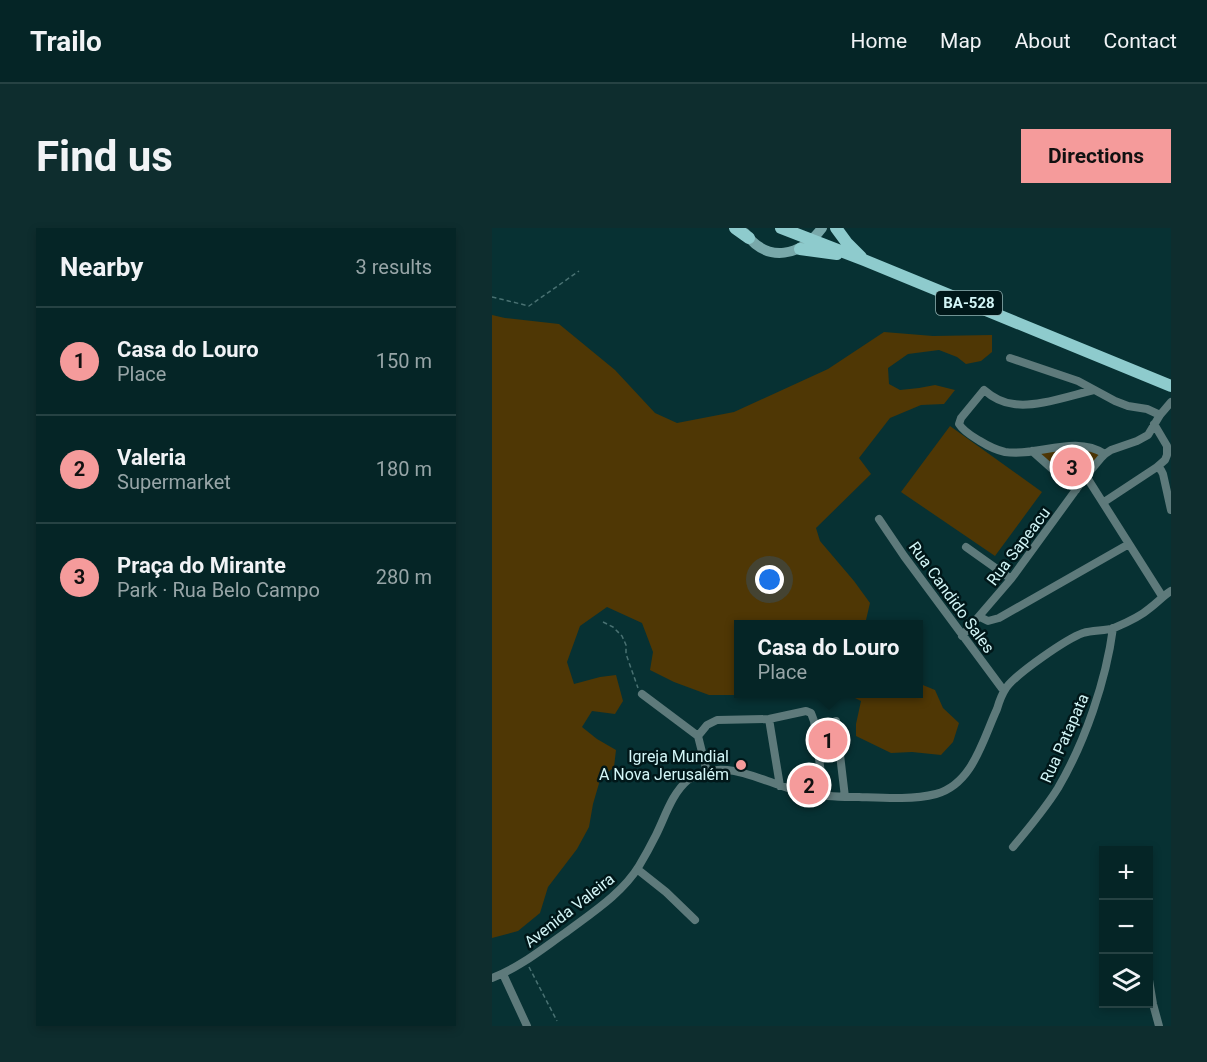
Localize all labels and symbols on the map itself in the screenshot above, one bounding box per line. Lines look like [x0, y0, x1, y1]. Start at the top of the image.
road number: BA-528 [936, 291, 1002, 315]
pin: 3 [1052, 444, 1092, 490]
street label: Rua Sapeacu [983, 503, 1054, 589]
street label: Rua Candido Sales [905, 538, 998, 657]
your location [755, 565, 784, 594]
street label: Rua Patapata [1036, 691, 1093, 786]
pin: 1 [808, 718, 848, 762]
place label: Igreja Mundial A Nova Jerusalém [599, 747, 729, 784]
marker: Igreja Mundial A Nova Jerusalém [734, 758, 748, 772]
pin: 2 [790, 762, 828, 808]
street label: Avenida Valeira [520, 869, 618, 952]

